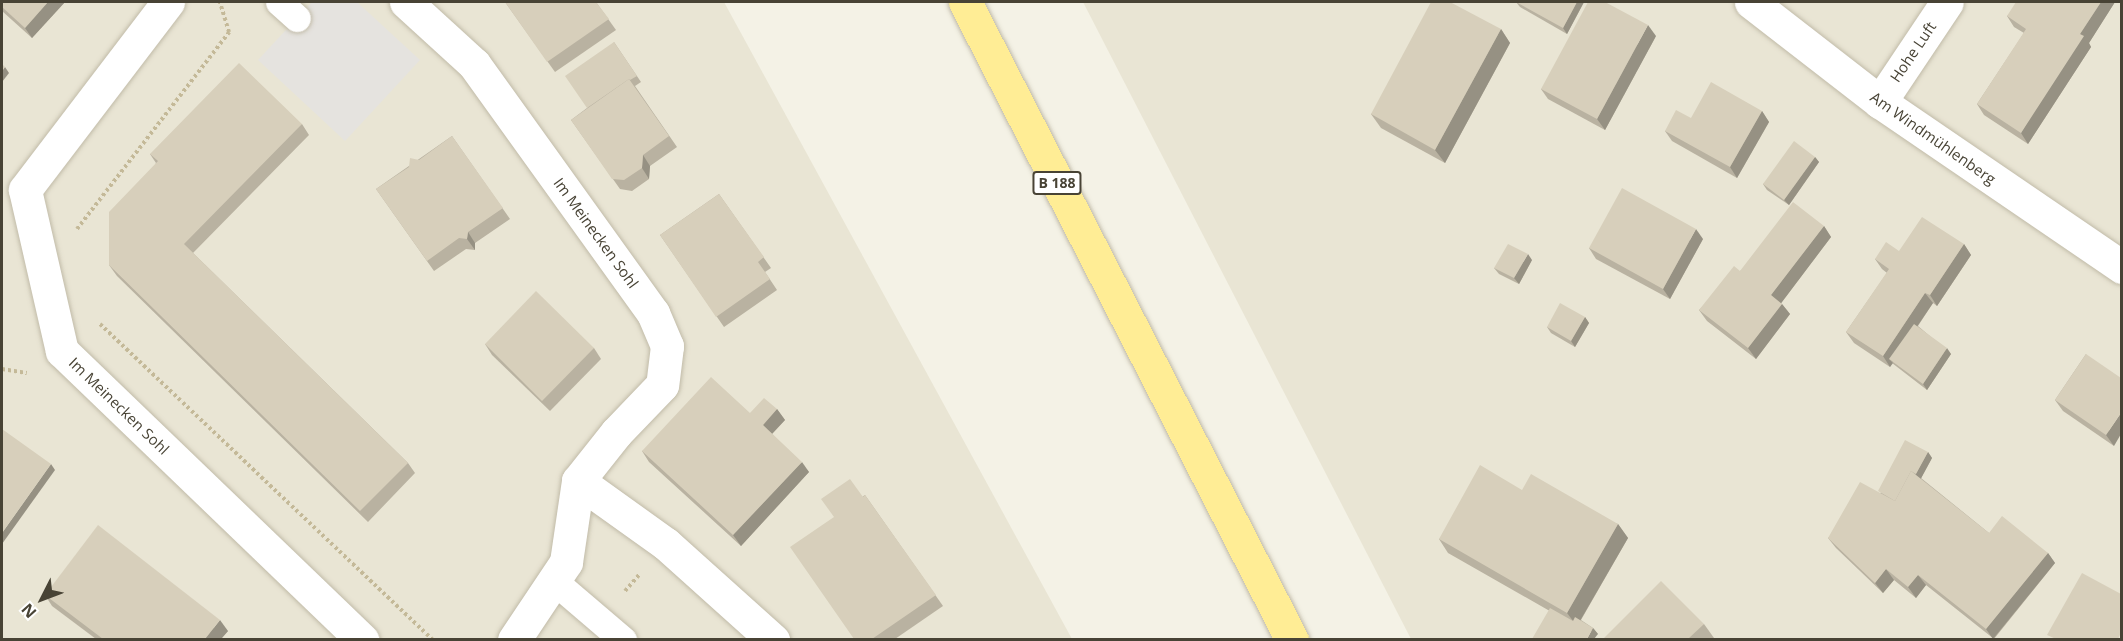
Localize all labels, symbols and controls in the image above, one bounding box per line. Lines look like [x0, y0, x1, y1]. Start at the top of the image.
street label: Hohe Luft [1886, 18, 1940, 86]
street label: Am Windmühlenberg [1867, 88, 1999, 188]
road number: B 188 [1032, 172, 1082, 194]
street label: Im Meinecken Sohl [550, 174, 642, 292]
street label: Im Meinecken Sohl [65, 354, 173, 458]
north arrow [12, 569, 72, 629]
text: N [16, 599, 41, 623]

